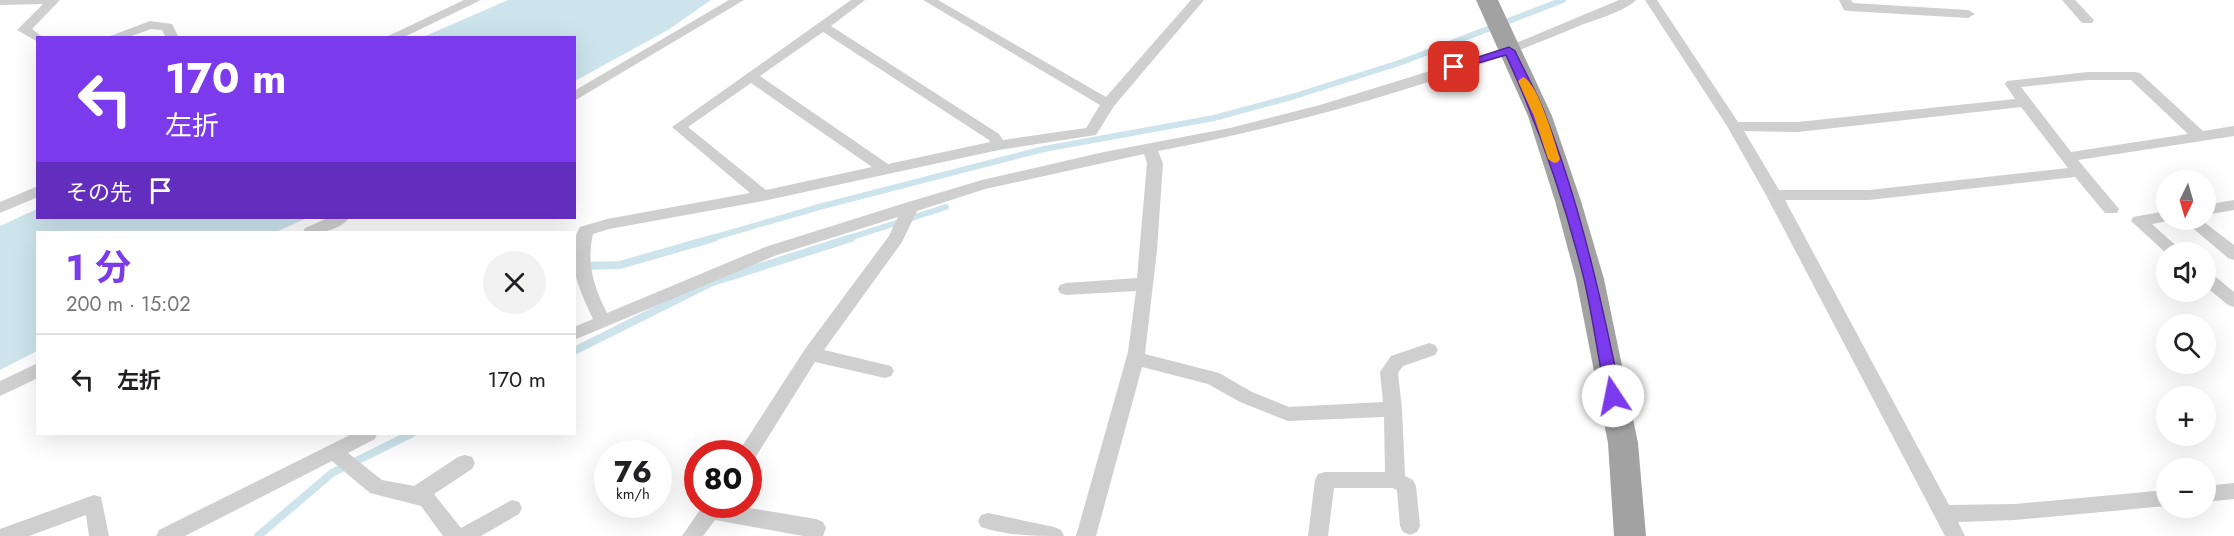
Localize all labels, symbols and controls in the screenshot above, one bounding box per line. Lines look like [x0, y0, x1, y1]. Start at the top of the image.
pin [1428, 41, 1479, 92]
text: 170 m [165, 48, 287, 109]
icon: arrive [1437, 50, 1470, 83]
icon: left [66, 60, 144, 138]
text: 左折 [165, 106, 219, 145]
north arrow [2156, 170, 2216, 230]
map controls [2156, 170, 2216, 518]
icon: arrive [144, 174, 177, 207]
text: その先 [66, 176, 132, 208]
text: 1 分 [66, 241, 131, 293]
button: sound [2156, 242, 2216, 302]
button: close [483, 251, 546, 314]
text: 200 m · 15:02 [66, 290, 191, 319]
button: search [2156, 314, 2216, 374]
icon: left [66, 363, 99, 396]
text: 170 m [488, 363, 546, 395]
text: 左折 [117, 364, 161, 396]
position arrow [1581, 364, 1645, 428]
button: + [2156, 386, 2216, 446]
speed limit sign: 80 [684, 440, 762, 518]
text: 76 [614, 450, 652, 493]
button: − [2156, 458, 2216, 518]
text: km/h [616, 483, 650, 505]

